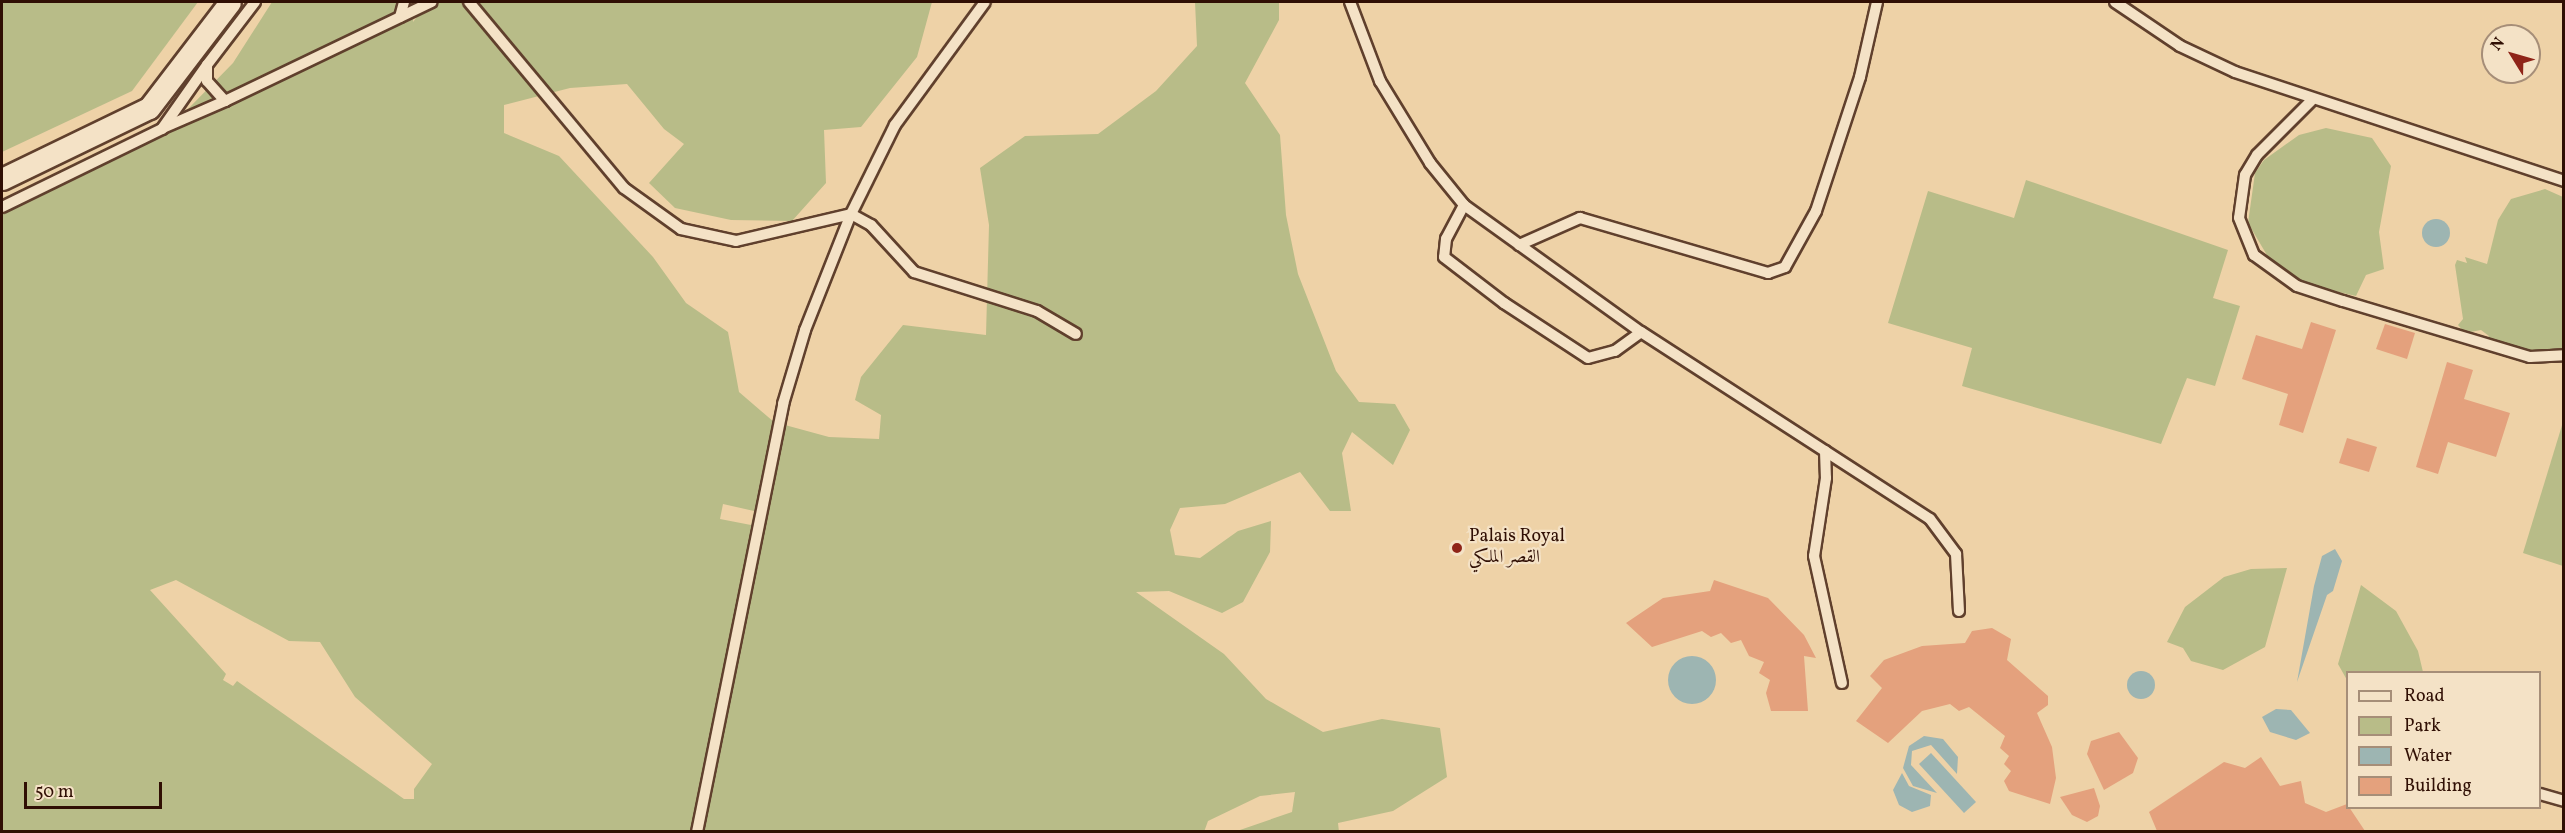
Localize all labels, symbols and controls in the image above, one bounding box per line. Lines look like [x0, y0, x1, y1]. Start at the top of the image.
north arrow [2481, 24, 2541, 84]
text: N [2486, 33, 2511, 56]
place label: Palais Royal القصر الملكي [1469, 527, 1565, 570]
marker: Palais Royal القصر الملكي [1450, 541, 1464, 555]
legend [2346, 671, 2541, 809]
text: Road [2404, 684, 2445, 709]
text: Park [2404, 714, 2441, 739]
text: Water [2404, 744, 2452, 769]
scale bar [27, 770, 165, 808]
text: Building [2404, 774, 2472, 799]
text: 50 m [35, 780, 74, 805]

